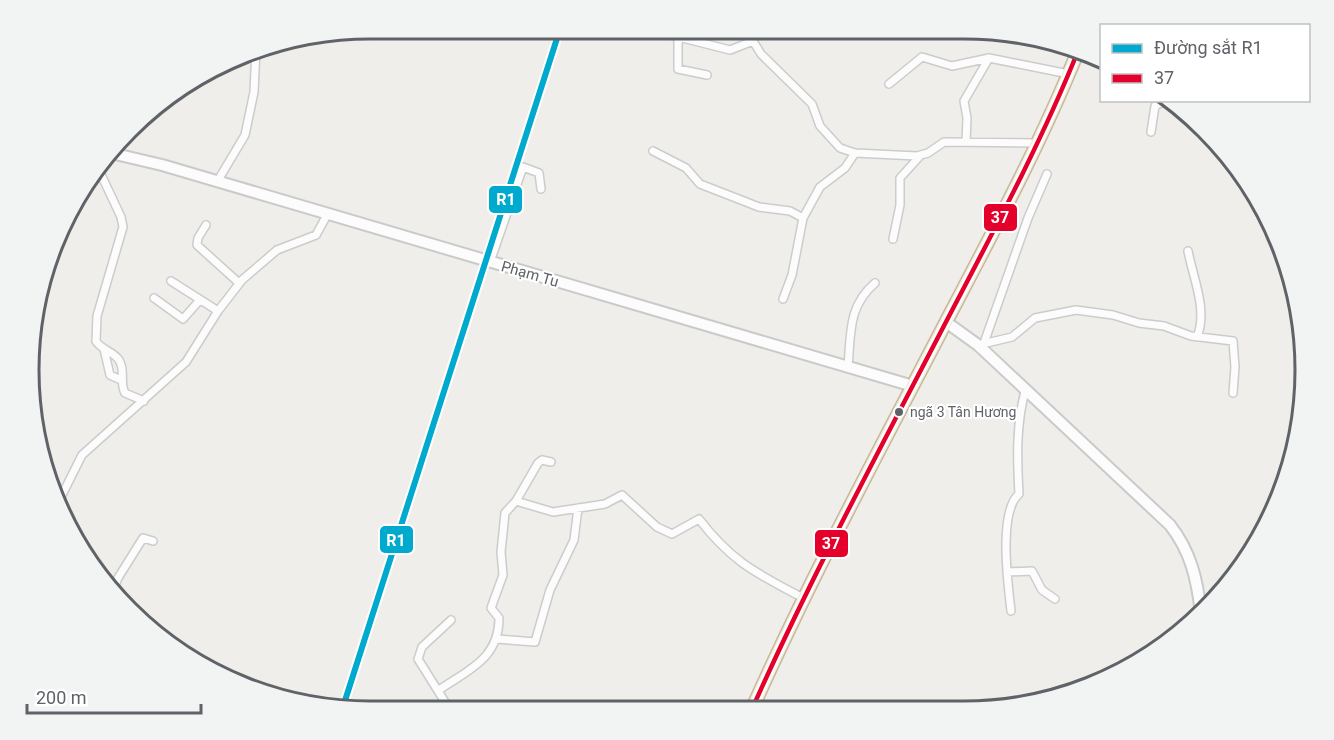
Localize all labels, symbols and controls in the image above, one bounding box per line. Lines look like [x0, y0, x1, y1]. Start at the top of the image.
legend [1100, 24, 1310, 102]
text: Đường sắt R1 [1154, 37, 1263, 58]
text: 37 [1154, 67, 1174, 88]
line badge: R1 [488, 185, 523, 214]
text: R1 [496, 190, 516, 209]
line badge: 37 [983, 203, 1018, 232]
text: 37 [991, 208, 1009, 227]
street label: Phạm Tu [499, 257, 561, 291]
place label: ngã 3 Tân Hương [910, 404, 1016, 420]
marker: ngã 3 Tân Hương [893, 406, 905, 418]
line badge: R1 [379, 525, 414, 554]
line badge: 37 [814, 529, 849, 558]
text: R1 [386, 531, 406, 550]
text: 37 [822, 534, 840, 553]
scale bar [27, 677, 201, 715]
text: 200 m [36, 687, 87, 708]

